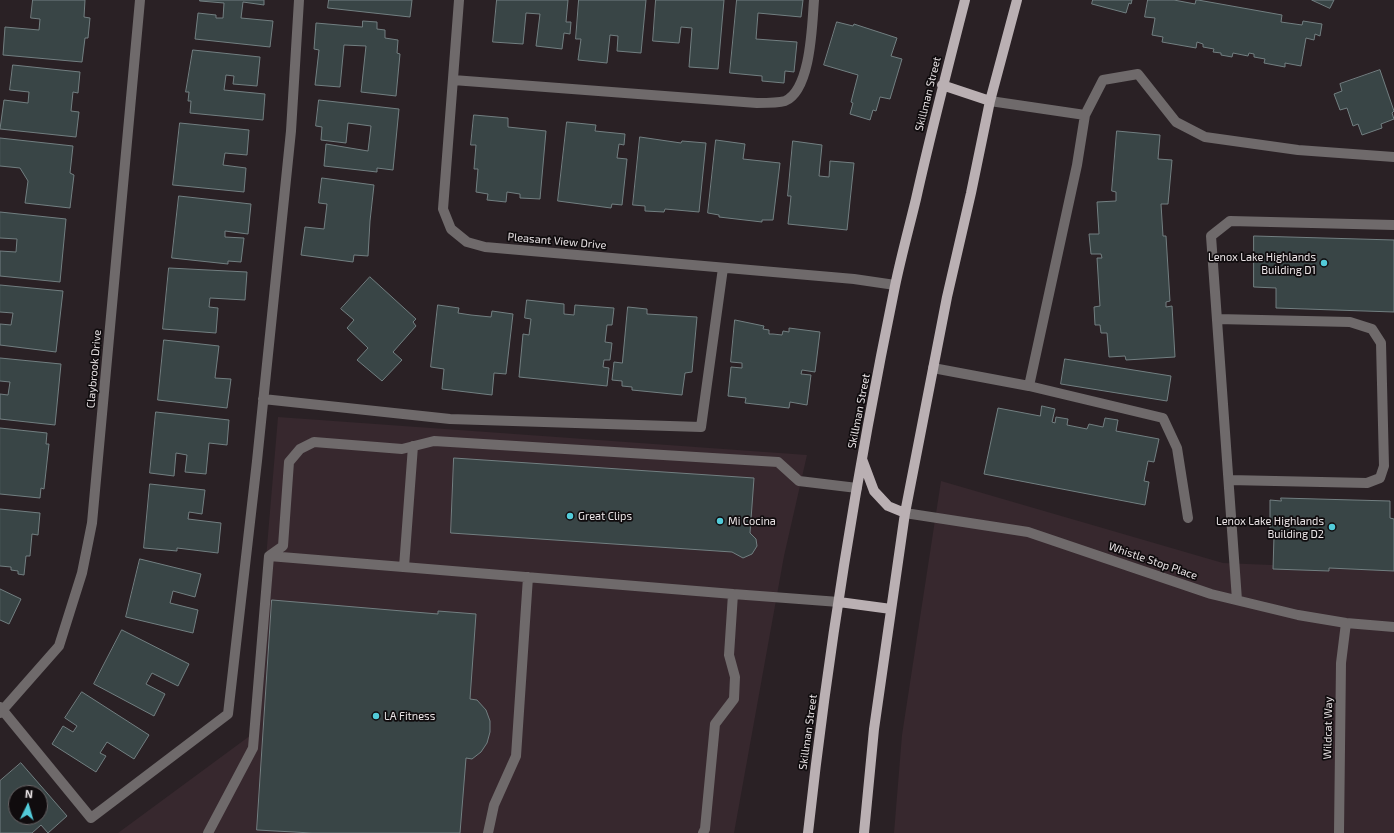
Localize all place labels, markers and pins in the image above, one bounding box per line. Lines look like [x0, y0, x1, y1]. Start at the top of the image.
place label: Lenox Lake Highlands Building D1 [1208, 250, 1316, 276]
marker: Lenox Lake Highlands Building D1 [1319, 258, 1329, 268]
place label: Great Clips [578, 509, 632, 523]
marker: Great Clips [565, 511, 575, 521]
place label: Mi Cocina [728, 514, 776, 528]
place label: Lenox Lake Highlands Building D2 [1216, 514, 1324, 540]
marker: Mi Cocina [715, 516, 725, 526]
marker: Lenox Lake Highlands Building D2 [1327, 522, 1337, 532]
place label: LA Fitness [384, 709, 435, 723]
marker: LA Fitness [371, 711, 381, 721]

